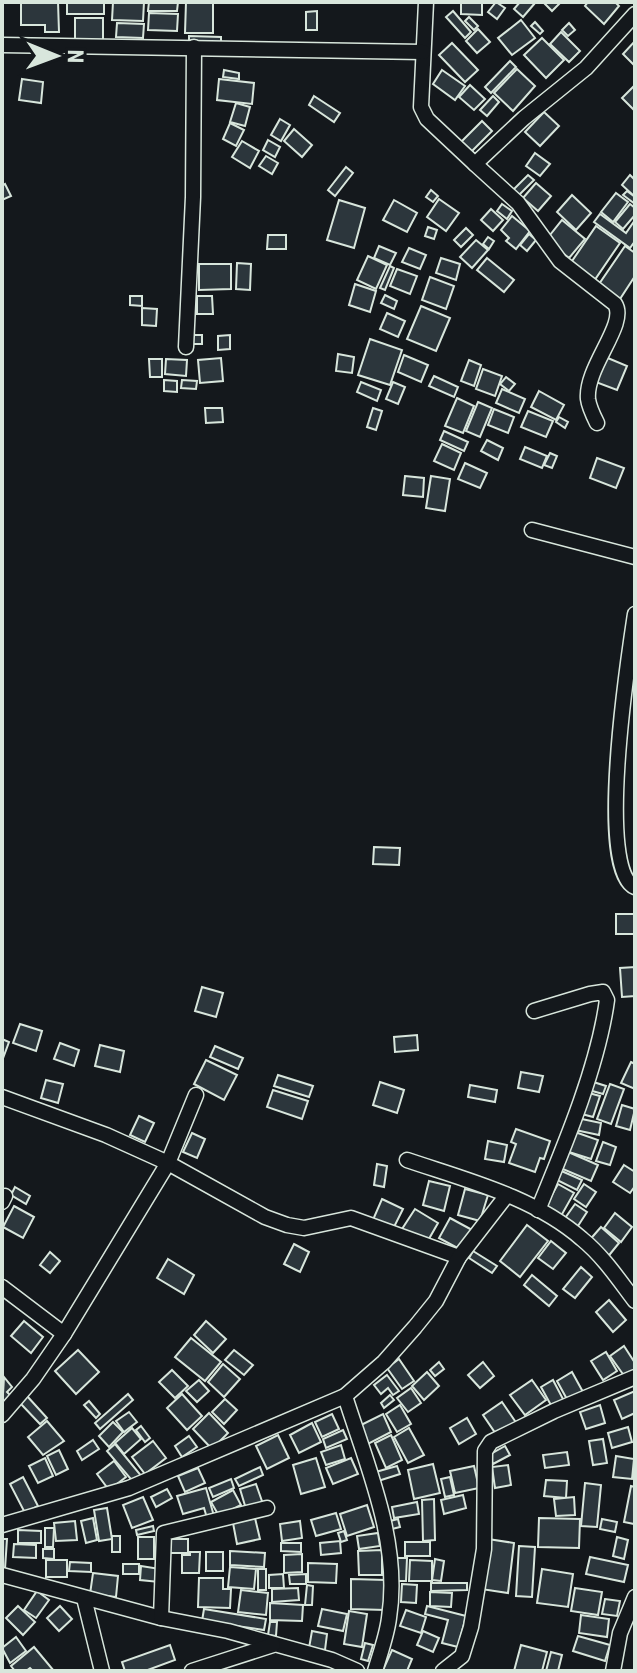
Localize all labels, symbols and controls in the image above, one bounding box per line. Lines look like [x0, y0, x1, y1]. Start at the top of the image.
north arrow [16, 16, 96, 96]
text: N [63, 49, 88, 63]

